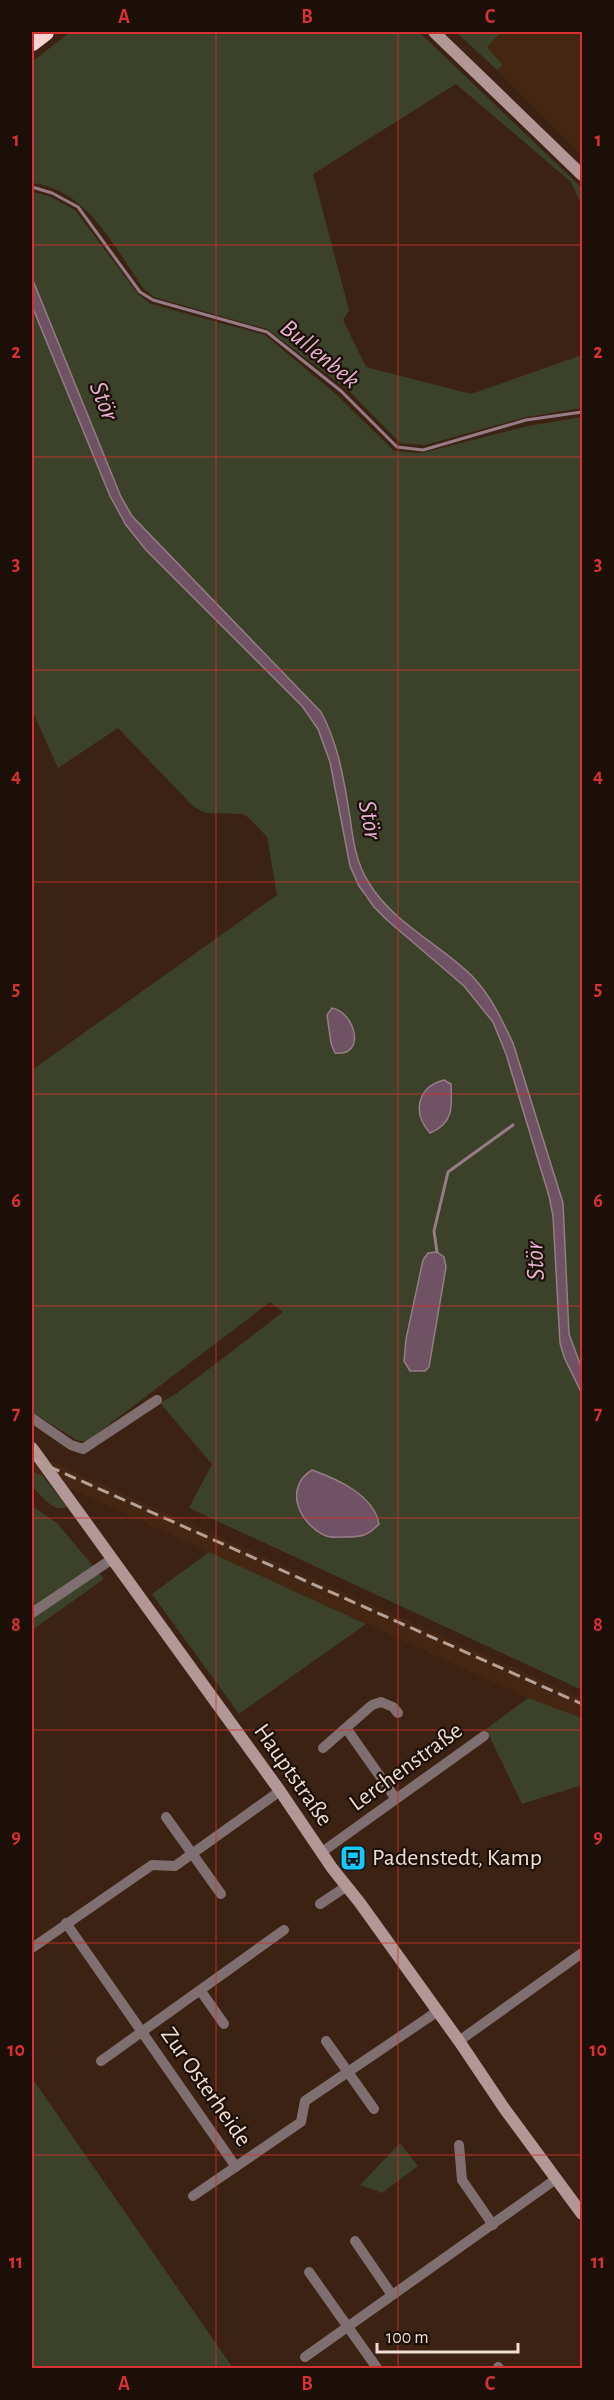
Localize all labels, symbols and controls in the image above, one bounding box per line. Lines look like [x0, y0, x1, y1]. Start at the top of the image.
text: A [118, 7, 130, 27]
text: B [301, 7, 313, 27]
text: C [485, 7, 496, 27]
text: 1 [12, 130, 20, 150]
text: 1 [594, 130, 602, 150]
water label: Bullenbek [275, 314, 365, 394]
text: 2 [11, 342, 21, 362]
text: 2 [593, 342, 603, 362]
water label: Stör [85, 378, 124, 425]
text: 3 [12, 554, 20, 574]
text: 3 [594, 554, 602, 574]
text: 4 [11, 766, 21, 786]
text: 4 [593, 766, 603, 786]
water label: Stör [354, 798, 387, 843]
text: 5 [12, 979, 20, 999]
text: 5 [594, 979, 602, 999]
text: 6 [11, 1191, 21, 1211]
text: 6 [593, 1191, 603, 1211]
water label: Stör [521, 1239, 549, 1281]
text: 7 [12, 1403, 21, 1423]
text: 7 [594, 1403, 603, 1423]
text: 8 [11, 1615, 21, 1635]
text: 8 [593, 1615, 603, 1635]
street label: Lerchenstraße [345, 1718, 467, 1816]
street label: Hauptstraße [249, 1720, 337, 1830]
text: 9 [11, 1827, 21, 1847]
text: 9 [593, 1827, 603, 1847]
bus stop icon: Padenstedt, Kamp [338, 1843, 368, 1873]
place label: Padenstedt, Kamp [372, 1846, 542, 1870]
street label: Zur Osterheide [156, 2023, 256, 2151]
text: 10 [7, 2040, 25, 2060]
text: 10 [589, 2040, 607, 2060]
text: 11 [9, 2252, 23, 2272]
text: 11 [591, 2252, 605, 2272]
scale bar [377, 2316, 518, 2354]
text: 100 m [386, 2329, 429, 2347]
text: A [118, 2374, 130, 2394]
text: B [301, 2374, 313, 2394]
text: C [485, 2374, 496, 2394]

